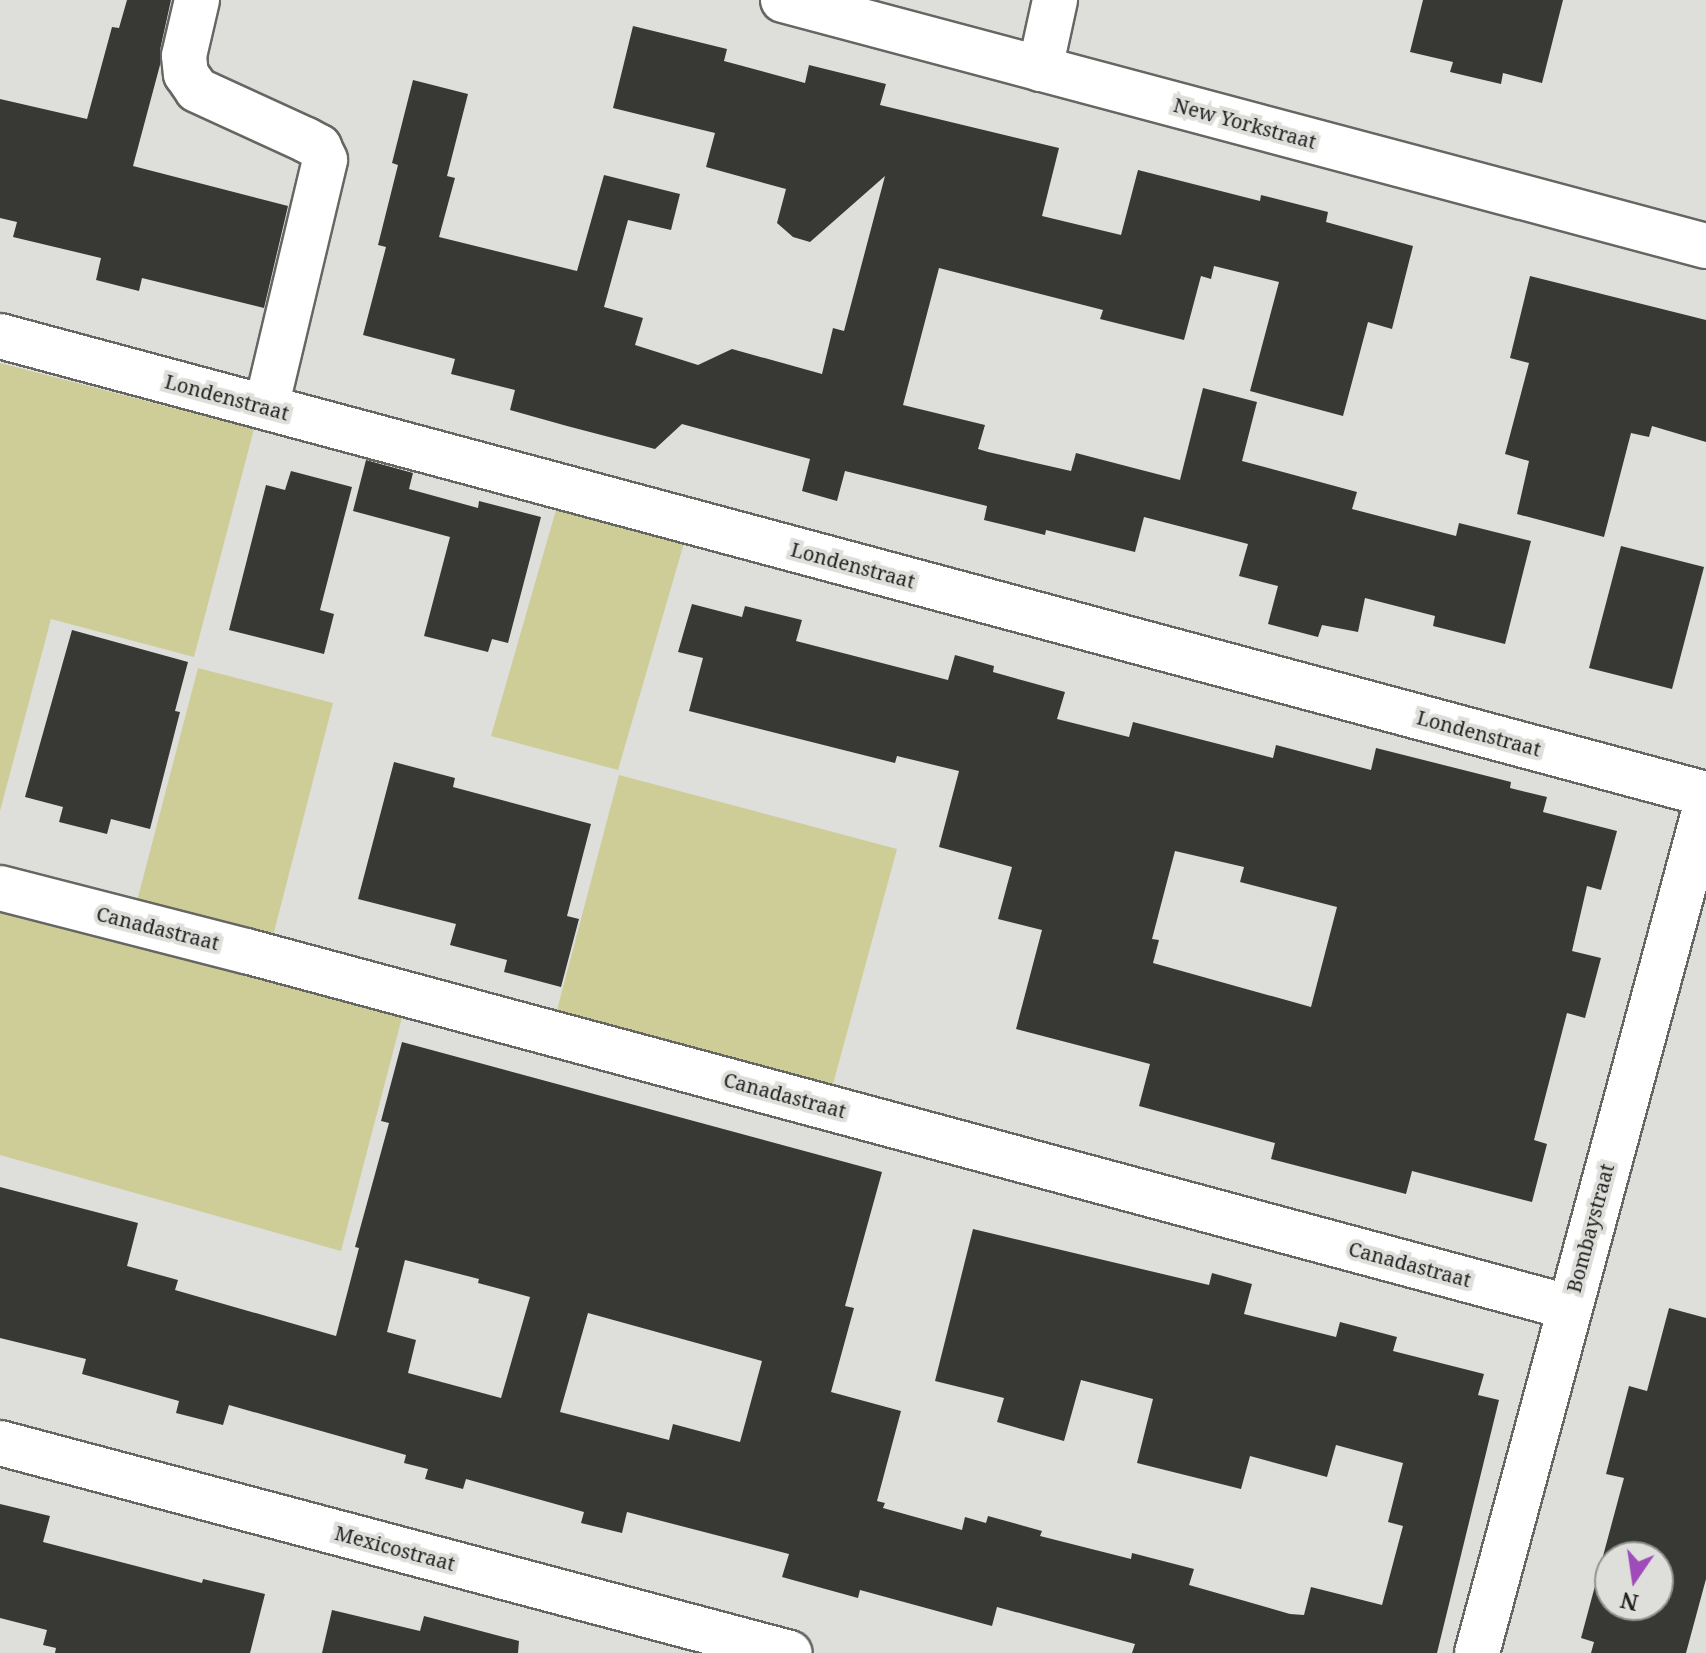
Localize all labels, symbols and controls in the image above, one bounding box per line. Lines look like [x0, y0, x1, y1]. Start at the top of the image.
street label: New Yorkstraat [1171, 92, 1319, 154]
street label: Londenstraat [162, 369, 292, 425]
street label: Londenstraat [788, 537, 918, 593]
street label: Londenstraat [1414, 705, 1544, 761]
street label: Canadastraat [94, 901, 222, 955]
street label: Canadastraat [721, 1067, 849, 1123]
street label: Bombaystraat [1561, 1161, 1619, 1295]
street label: Canadastraat [1346, 1236, 1474, 1292]
street label: Mexicostraat [332, 1520, 458, 1576]
north arrow [1594, 1541, 1674, 1621]
text: N [1617, 1586, 1641, 1619]

